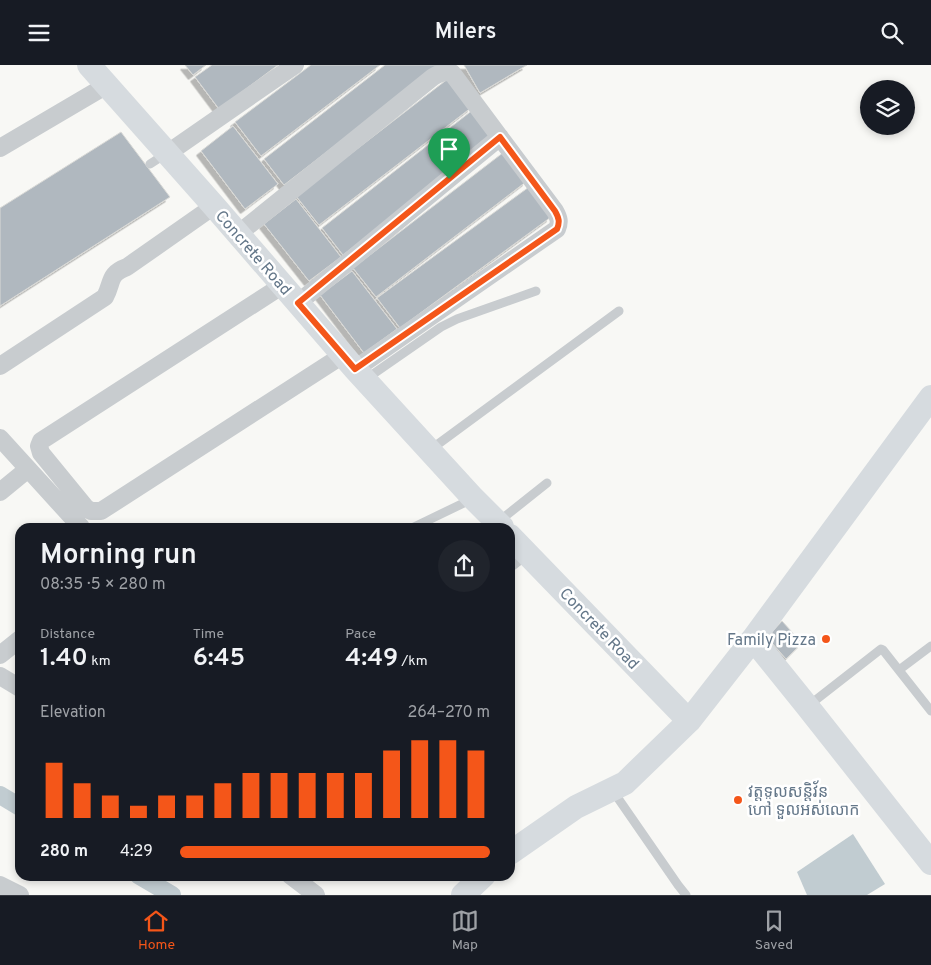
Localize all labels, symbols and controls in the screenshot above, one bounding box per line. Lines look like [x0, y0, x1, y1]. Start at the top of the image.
icon: menu [25, 19, 53, 47]
text: Milers [435, 19, 496, 46]
icon: search [878, 19, 906, 47]
map controls [860, 80, 915, 135]
button: layers [860, 80, 915, 135]
pin [428, 128, 470, 179]
icon: arrive [435, 135, 463, 163]
street label: Concrete Road [210, 207, 295, 300]
text: Morning run [40, 538, 197, 574]
button: share [438, 540, 490, 592]
text: 08:35 · 5 × 280 m [40, 575, 166, 595]
street label: Concrete Road [555, 584, 643, 675]
text: Distance [40, 626, 95, 643]
text: Time [193, 626, 224, 643]
text: Pace [345, 626, 376, 643]
place label: Family Pizza [727, 631, 816, 651]
marker: Family Pizza [820, 633, 832, 645]
text: 1.40 [40, 643, 88, 675]
text: 6:45 [193, 643, 245, 675]
text: 4:49 [345, 643, 398, 675]
text: km [88, 653, 111, 670]
text: /km [398, 653, 428, 670]
text: Elevation [40, 703, 106, 723]
text: 264–270 m [407, 703, 490, 723]
place label: វត្តទូលសន្តិវ័ន ហៅ ទួលអស់លោក [748, 780, 860, 821]
marker: វត្តទូលសន្តិវ័ន ហៅ ទួលអស់លោក [732, 794, 744, 806]
text: 280 m [40, 842, 88, 862]
text: 4:29 [120, 842, 153, 862]
tab: Home [138, 907, 175, 954]
tab: Map [451, 907, 479, 954]
tab: Saved [755, 907, 793, 954]

